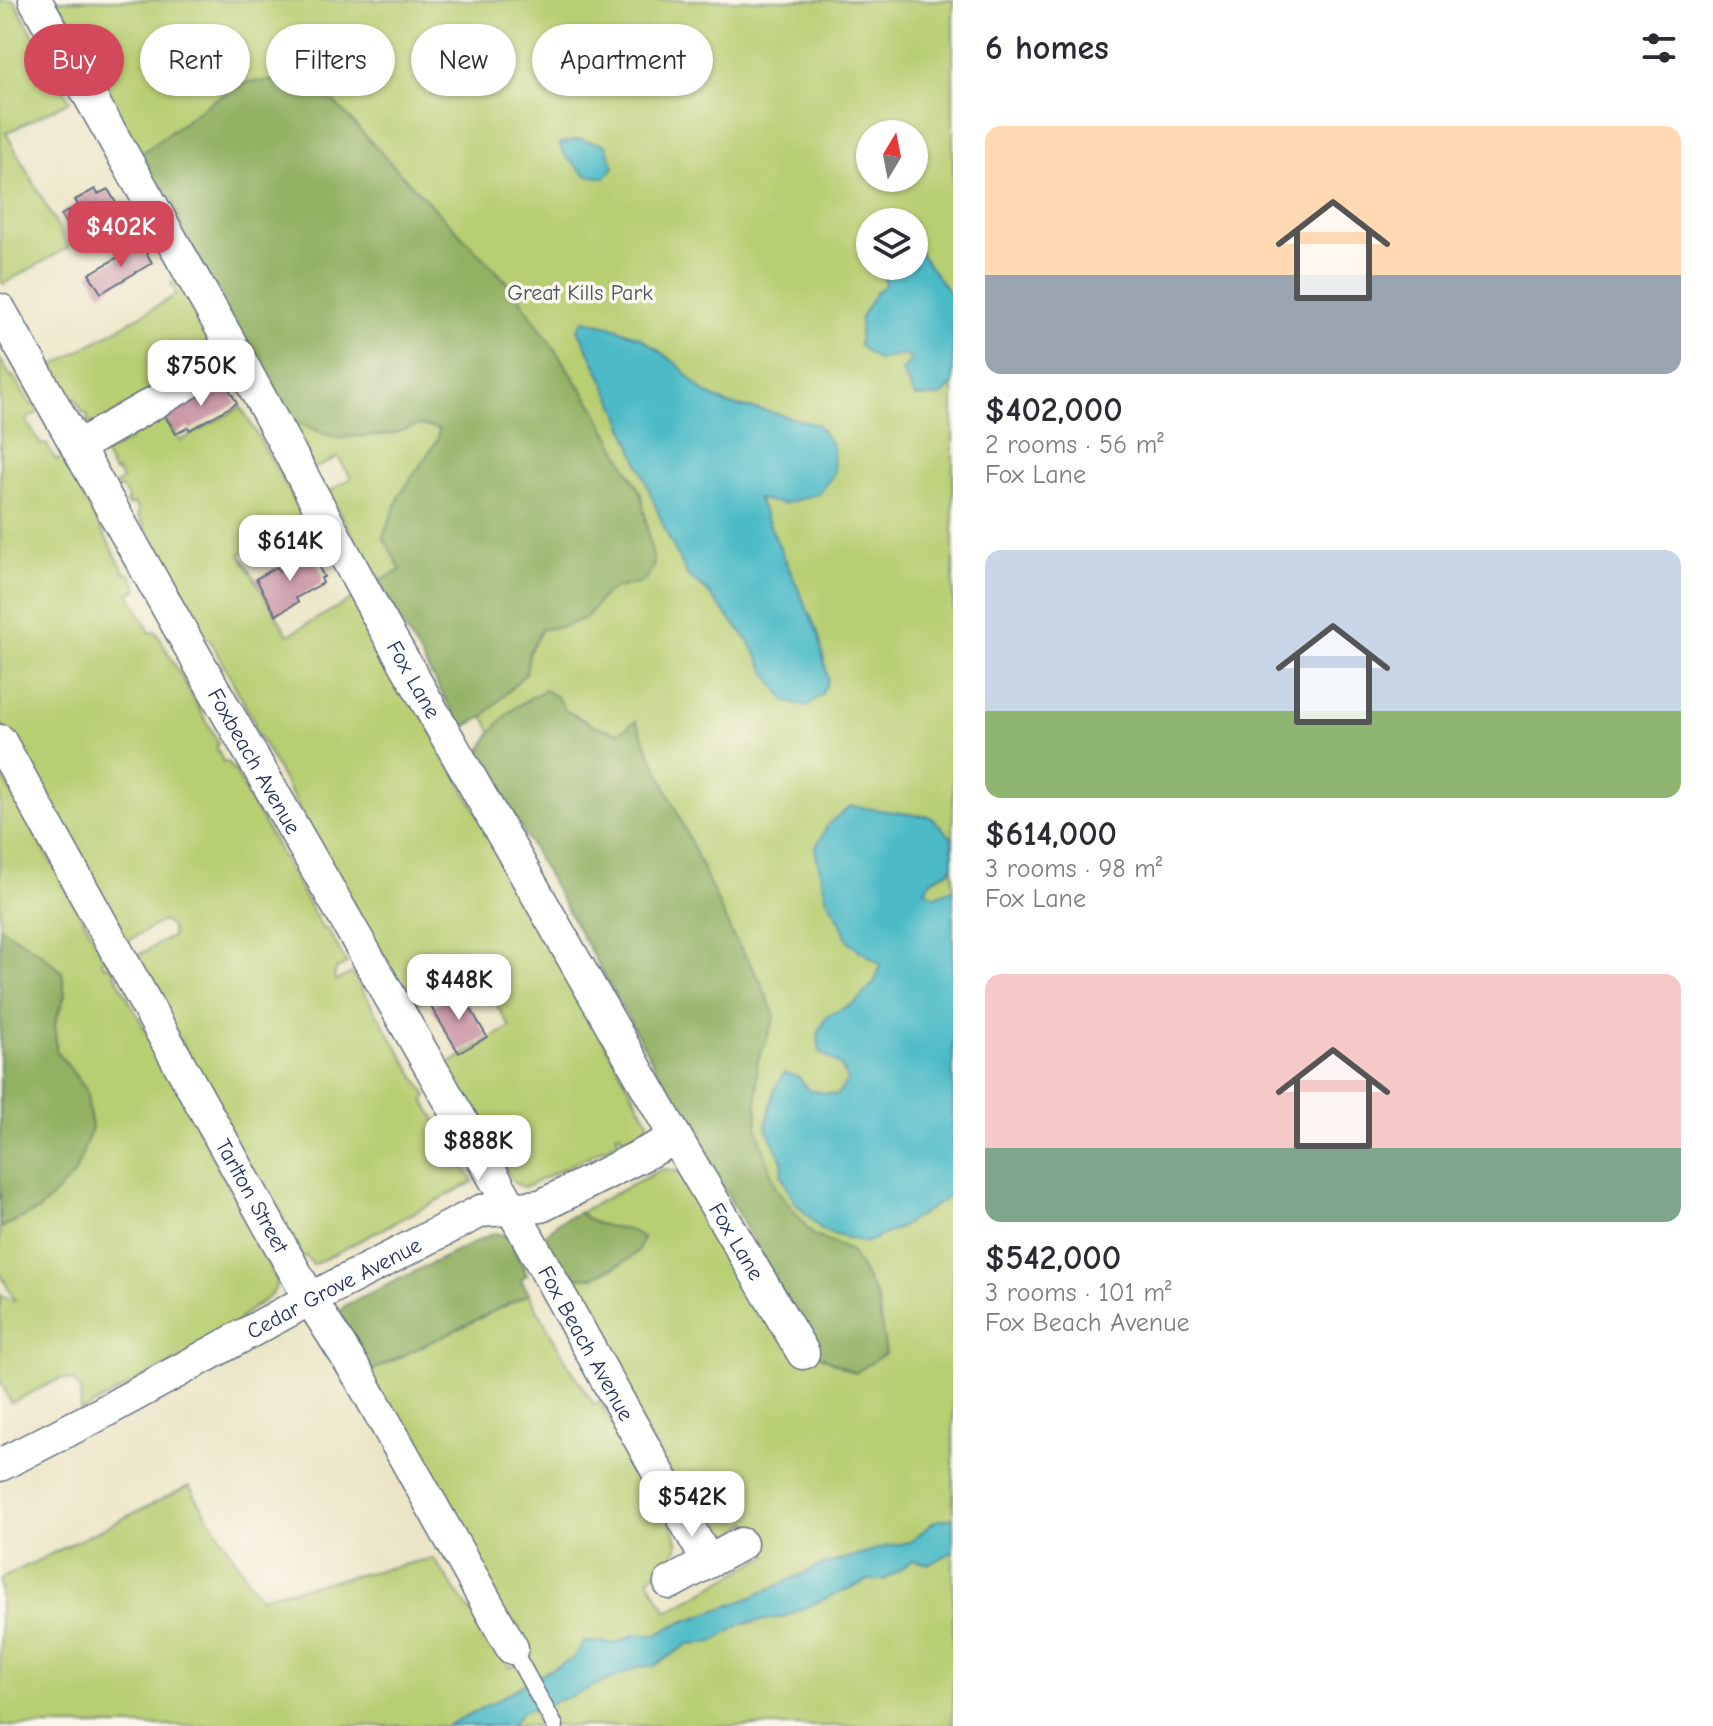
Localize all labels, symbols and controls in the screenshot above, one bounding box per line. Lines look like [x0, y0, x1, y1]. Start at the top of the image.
chip: Buy [24, 24, 124, 96]
chip: Rent [140, 24, 250, 96]
chip: Filters [266, 24, 395, 96]
chip: New [411, 24, 516, 96]
chip: Apartment [532, 24, 713, 96]
icon: filters [1637, 26, 1681, 70]
text: 6 homes [985, 28, 1109, 68]
north arrow [856, 120, 928, 192]
map controls [856, 120, 928, 280]
icon: home [1261, 178, 1405, 322]
pin: $402K [65, 201, 177, 269]
button: layers [856, 208, 928, 280]
text: $402K [86, 212, 156, 242]
park label: Great Kills Park [507, 280, 653, 306]
pin: $750K [145, 340, 257, 408]
text: $750K [166, 351, 236, 381]
text: $402,000 [985, 390, 1123, 430]
text: 2 rooms · 56 m² [985, 430, 1164, 460]
text: Fox Lane [985, 460, 1086, 490]
pin: $614K [234, 515, 346, 583]
text: $614K [257, 526, 323, 556]
icon: home [1261, 602, 1405, 746]
street label: Fox Lane [381, 636, 446, 723]
street label: Foxbeach Avenue [202, 684, 306, 839]
text: $614,000 [985, 814, 1117, 854]
text: 3 rooms · 98 m² [985, 854, 1162, 884]
text: Fox Lane [985, 884, 1086, 914]
pin: $448K [403, 954, 515, 1022]
text: $448K [425, 965, 493, 995]
icon: home [1261, 1026, 1405, 1170]
pin: $888K [422, 1115, 534, 1183]
text: $888K [443, 1126, 513, 1156]
street label: Tarlton Street [210, 1135, 294, 1258]
street label: Fox Lane [703, 1198, 769, 1285]
street label: Cedar Grove Avenue [242, 1232, 426, 1345]
text: $542,000 [985, 1238, 1121, 1278]
street label: Fox Beach Avenue [532, 1262, 639, 1426]
text: 3 rooms · 101 m² [985, 1278, 1172, 1308]
text: Fox Beach Avenue [985, 1308, 1190, 1338]
pin: $542K [636, 1471, 748, 1539]
text: $542K [657, 1482, 727, 1512]

